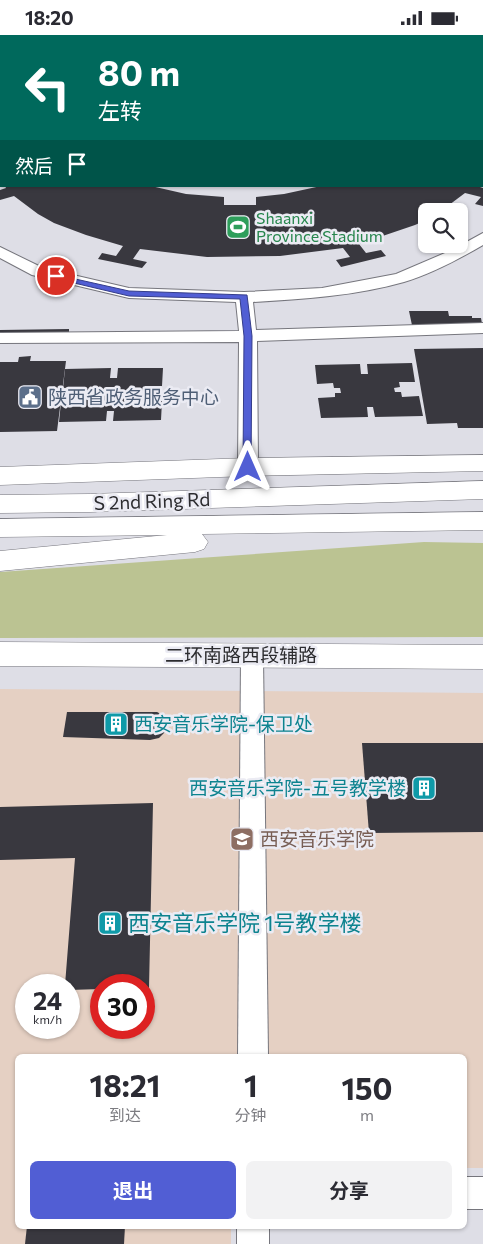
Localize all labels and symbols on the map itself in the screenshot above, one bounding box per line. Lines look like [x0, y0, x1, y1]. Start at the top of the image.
place label: Shaanxi Province Stadium [256, 208, 383, 245]
sports icon: Shaanxi Province Stadium [225, 214, 251, 240]
pin [35, 255, 77, 297]
public building icon: 陕西省政务服务中心 [17, 384, 43, 410]
place label: 陕西省政务服务中心 [48, 385, 219, 408]
position arrow [221, 440, 273, 492]
street label: S 2nd Ring Rd [93, 487, 211, 514]
street label: 二环南路西段辅路 [165, 643, 317, 666]
building icon: 西安音乐学院-保卫处 [103, 711, 129, 737]
place label: 西安音乐学院-保卫处 [134, 712, 313, 735]
building icon: 西安音乐学院-五号教学楼 [411, 775, 437, 801]
place label: 西安音乐学院-五号教学楼 [189, 776, 406, 799]
school or university icon: 西安音乐学院 [229, 826, 255, 852]
place label: 西安音乐学院 [260, 827, 374, 850]
place label: 西安音乐学院 1号教学楼 [128, 909, 362, 936]
building icon: 西安音乐学院 1号教学楼 [97, 910, 123, 936]
speed limit sign: 30 [90, 974, 155, 1039]

